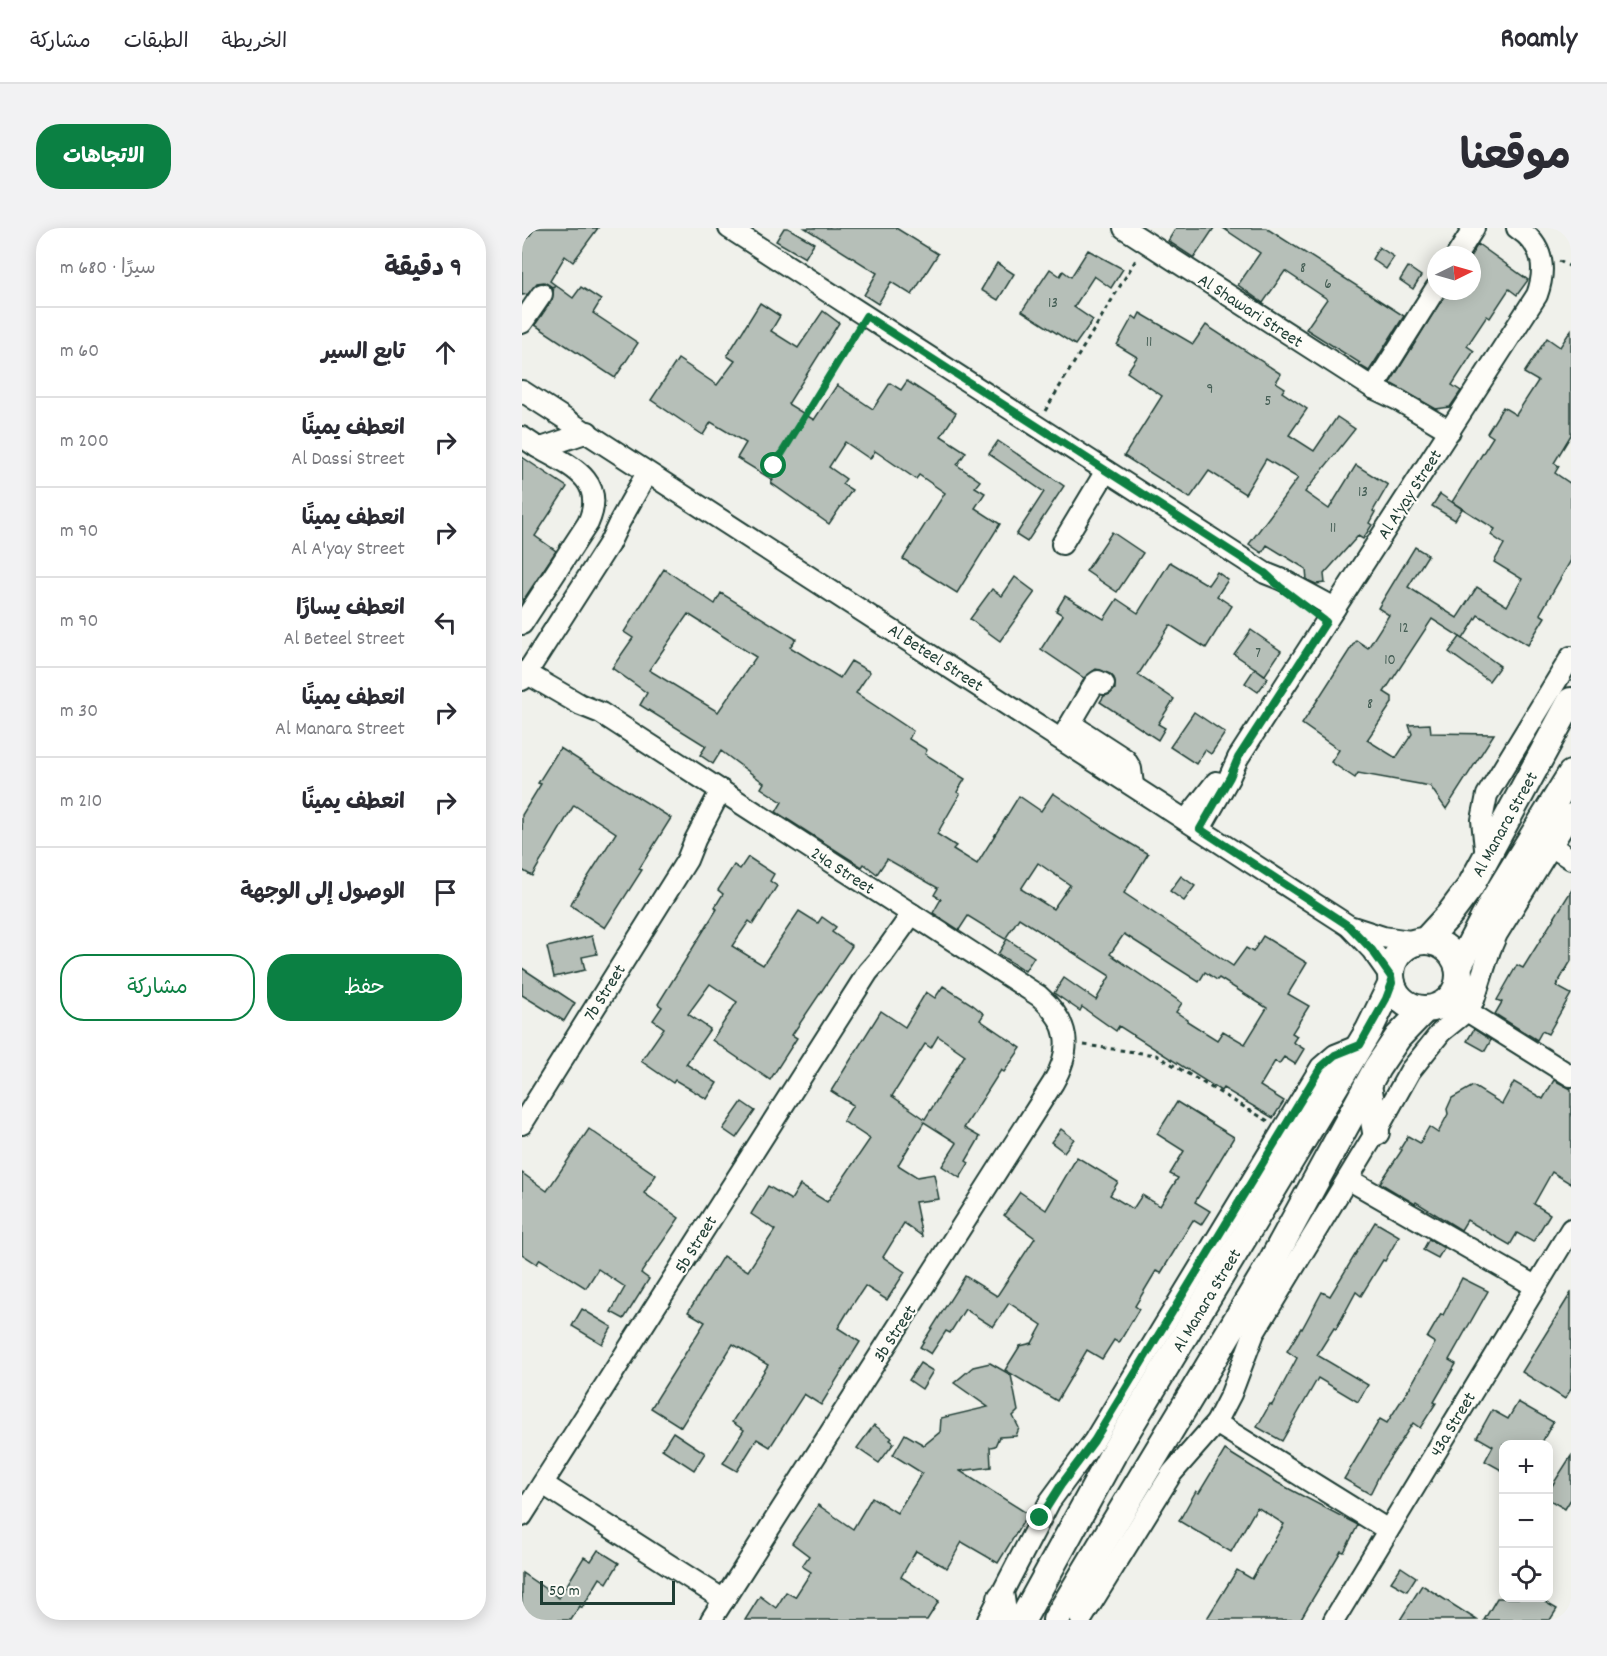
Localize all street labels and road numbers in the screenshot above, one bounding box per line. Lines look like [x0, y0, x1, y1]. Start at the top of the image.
street label: Al Shawari Street [1192, 269, 1307, 356]
street label: Al A'yay Street [1373, 445, 1450, 545]
street label: Al Beteel Street [882, 619, 988, 700]
street label: Al Manara Street [1467, 768, 1546, 882]
street label: 24a Street [805, 842, 879, 902]
street label: 7b Street [579, 960, 633, 1026]
street label: 5b Street [670, 1211, 725, 1279]
street label: Al Manara Street [1167, 1244, 1249, 1358]
street label: 3b Street [868, 1301, 924, 1368]
street label: 43a Street [1425, 1388, 1484, 1462]

